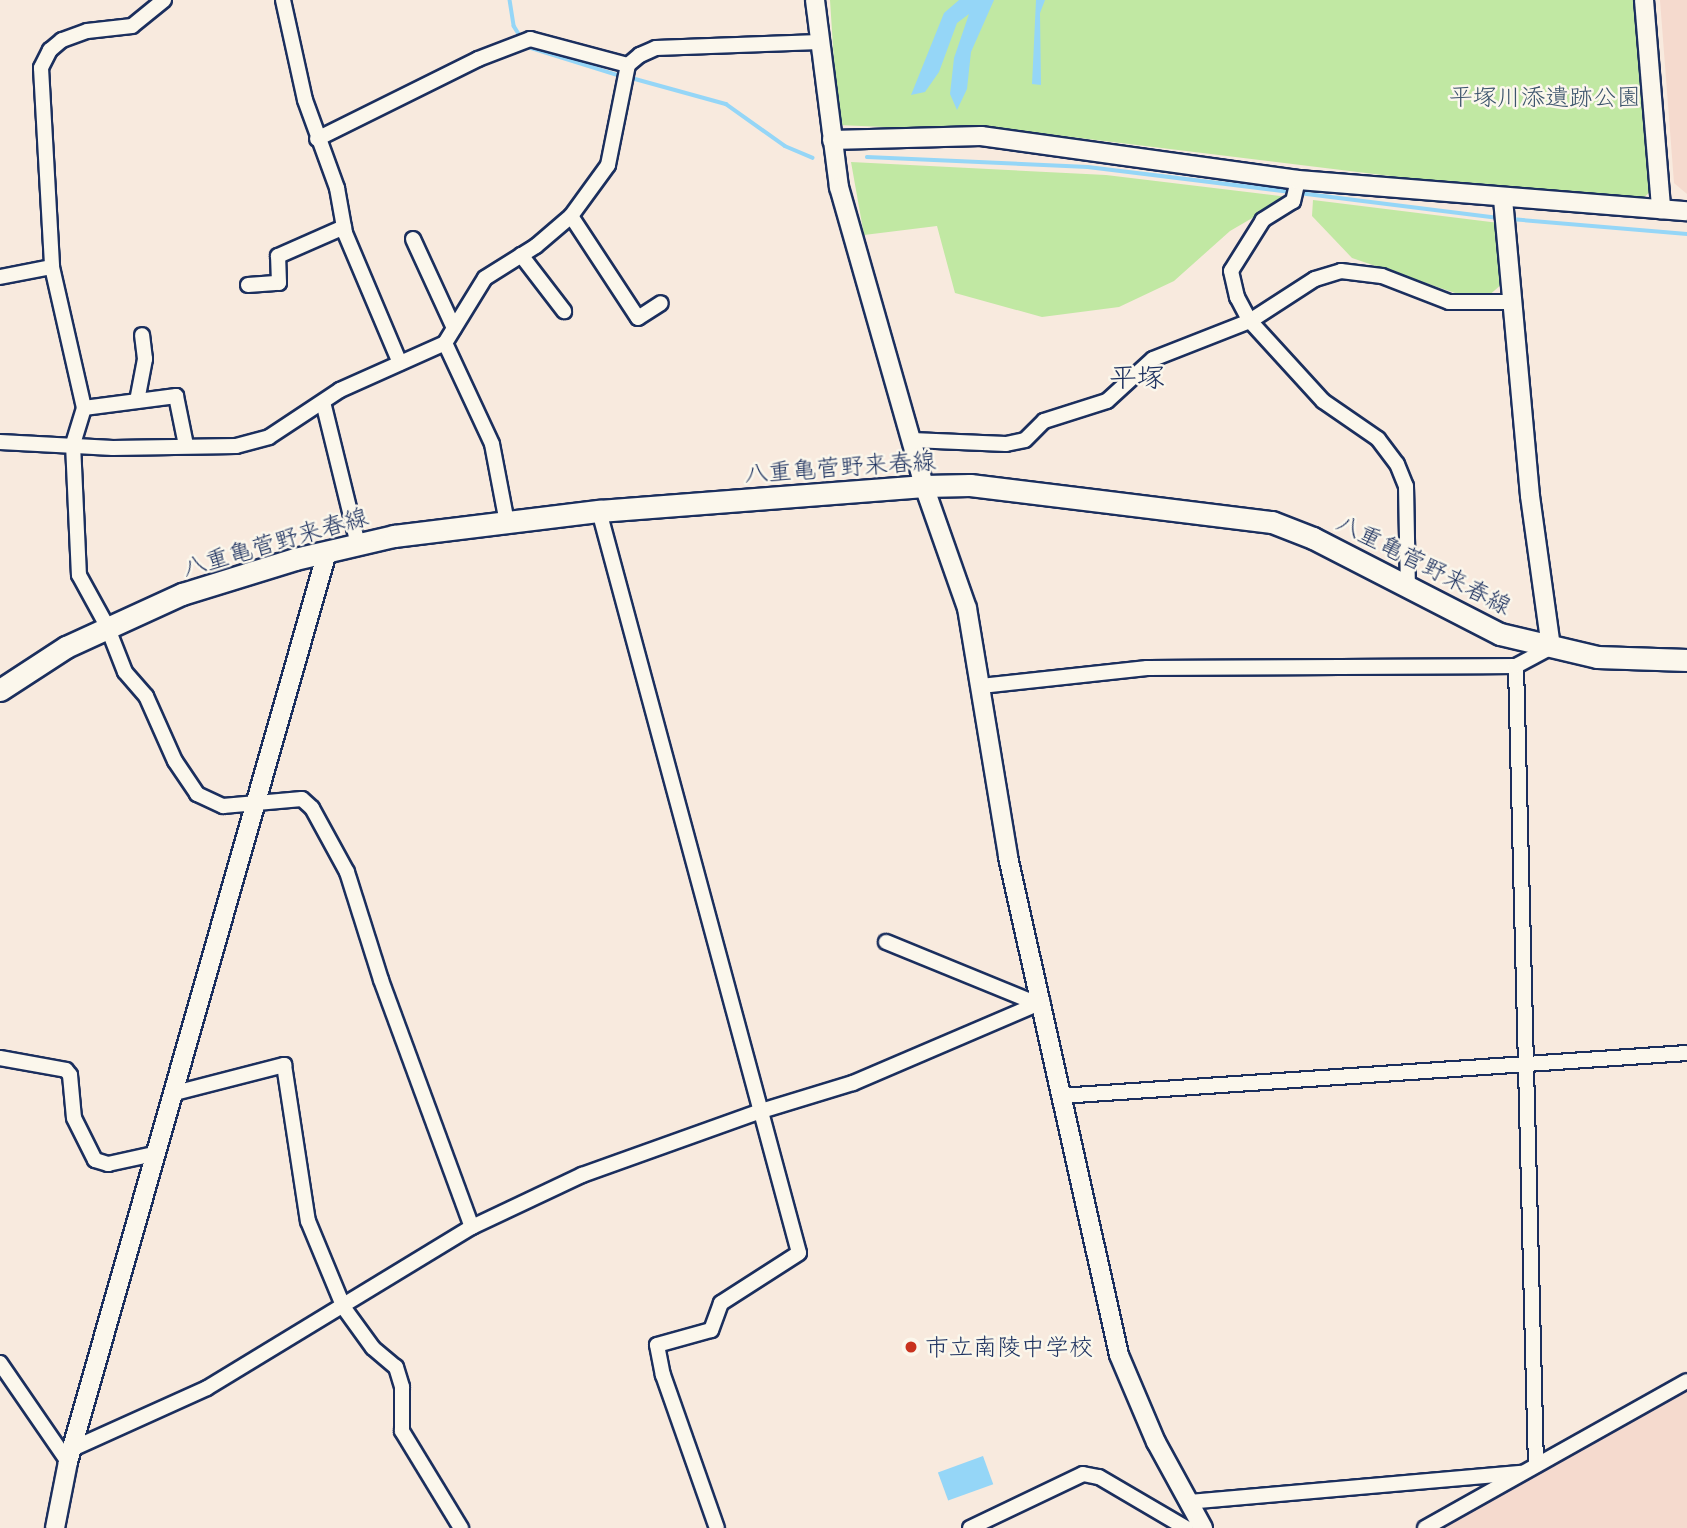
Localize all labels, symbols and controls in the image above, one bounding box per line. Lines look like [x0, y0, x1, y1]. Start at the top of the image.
park label: 平塚川添遺跡公園 [1449, 83, 1641, 111]
district label: 平塚 [1109, 360, 1165, 394]
street label: 八重亀菅野来春線 [743, 446, 937, 488]
street label: 八重亀菅野来春線 [179, 502, 371, 582]
street label: 八重亀菅野来春線 [1332, 508, 1516, 620]
place label: 市立南陵中学校 [925, 1333, 1093, 1361]
marker: 市立南陵中学校 [903, 1339, 919, 1355]

